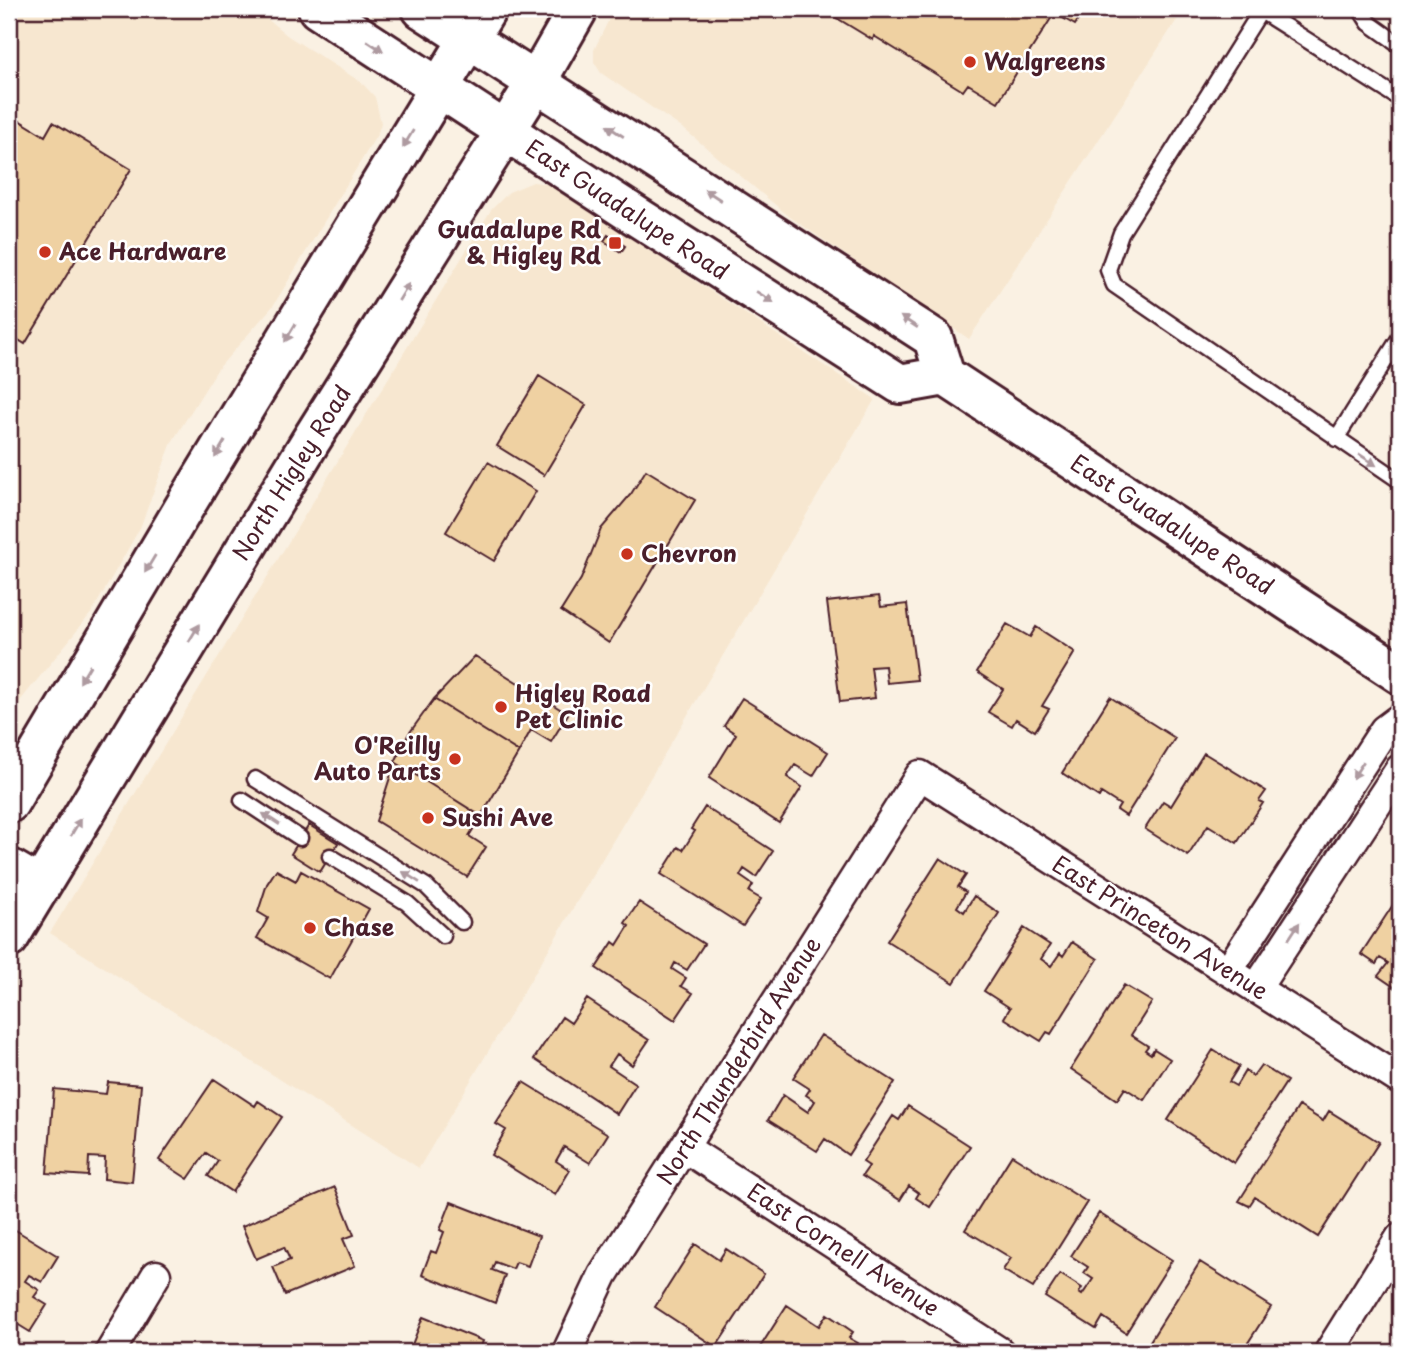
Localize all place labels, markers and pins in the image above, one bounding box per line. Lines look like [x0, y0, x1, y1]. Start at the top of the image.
place label: Walgreens [984, 43, 1106, 78]
marker: Walgreens [962, 54, 978, 70]
place label: Guadalupe Rd & Higley Rd [437, 211, 601, 272]
place label: Ace Hardware [58, 233, 227, 268]
marker: Guadalupe Rd & Higley Rd [607, 235, 623, 251]
marker: Ace Hardware [37, 244, 53, 260]
place label: Chevron [641, 535, 737, 570]
marker: Chevron [619, 546, 635, 562]
place label: Higley Road Pet Clinic [515, 675, 651, 736]
marker: Higley Road Pet Clinic [493, 699, 509, 715]
place label: O'Reilly Auto Parts [314, 727, 441, 788]
marker: O'Reilly Auto Parts [447, 751, 463, 767]
place label: Sushi Ave [442, 799, 554, 834]
marker: Sushi Ave [420, 810, 436, 826]
place label: Chase [324, 909, 395, 944]
marker: Chase [302, 920, 318, 936]

